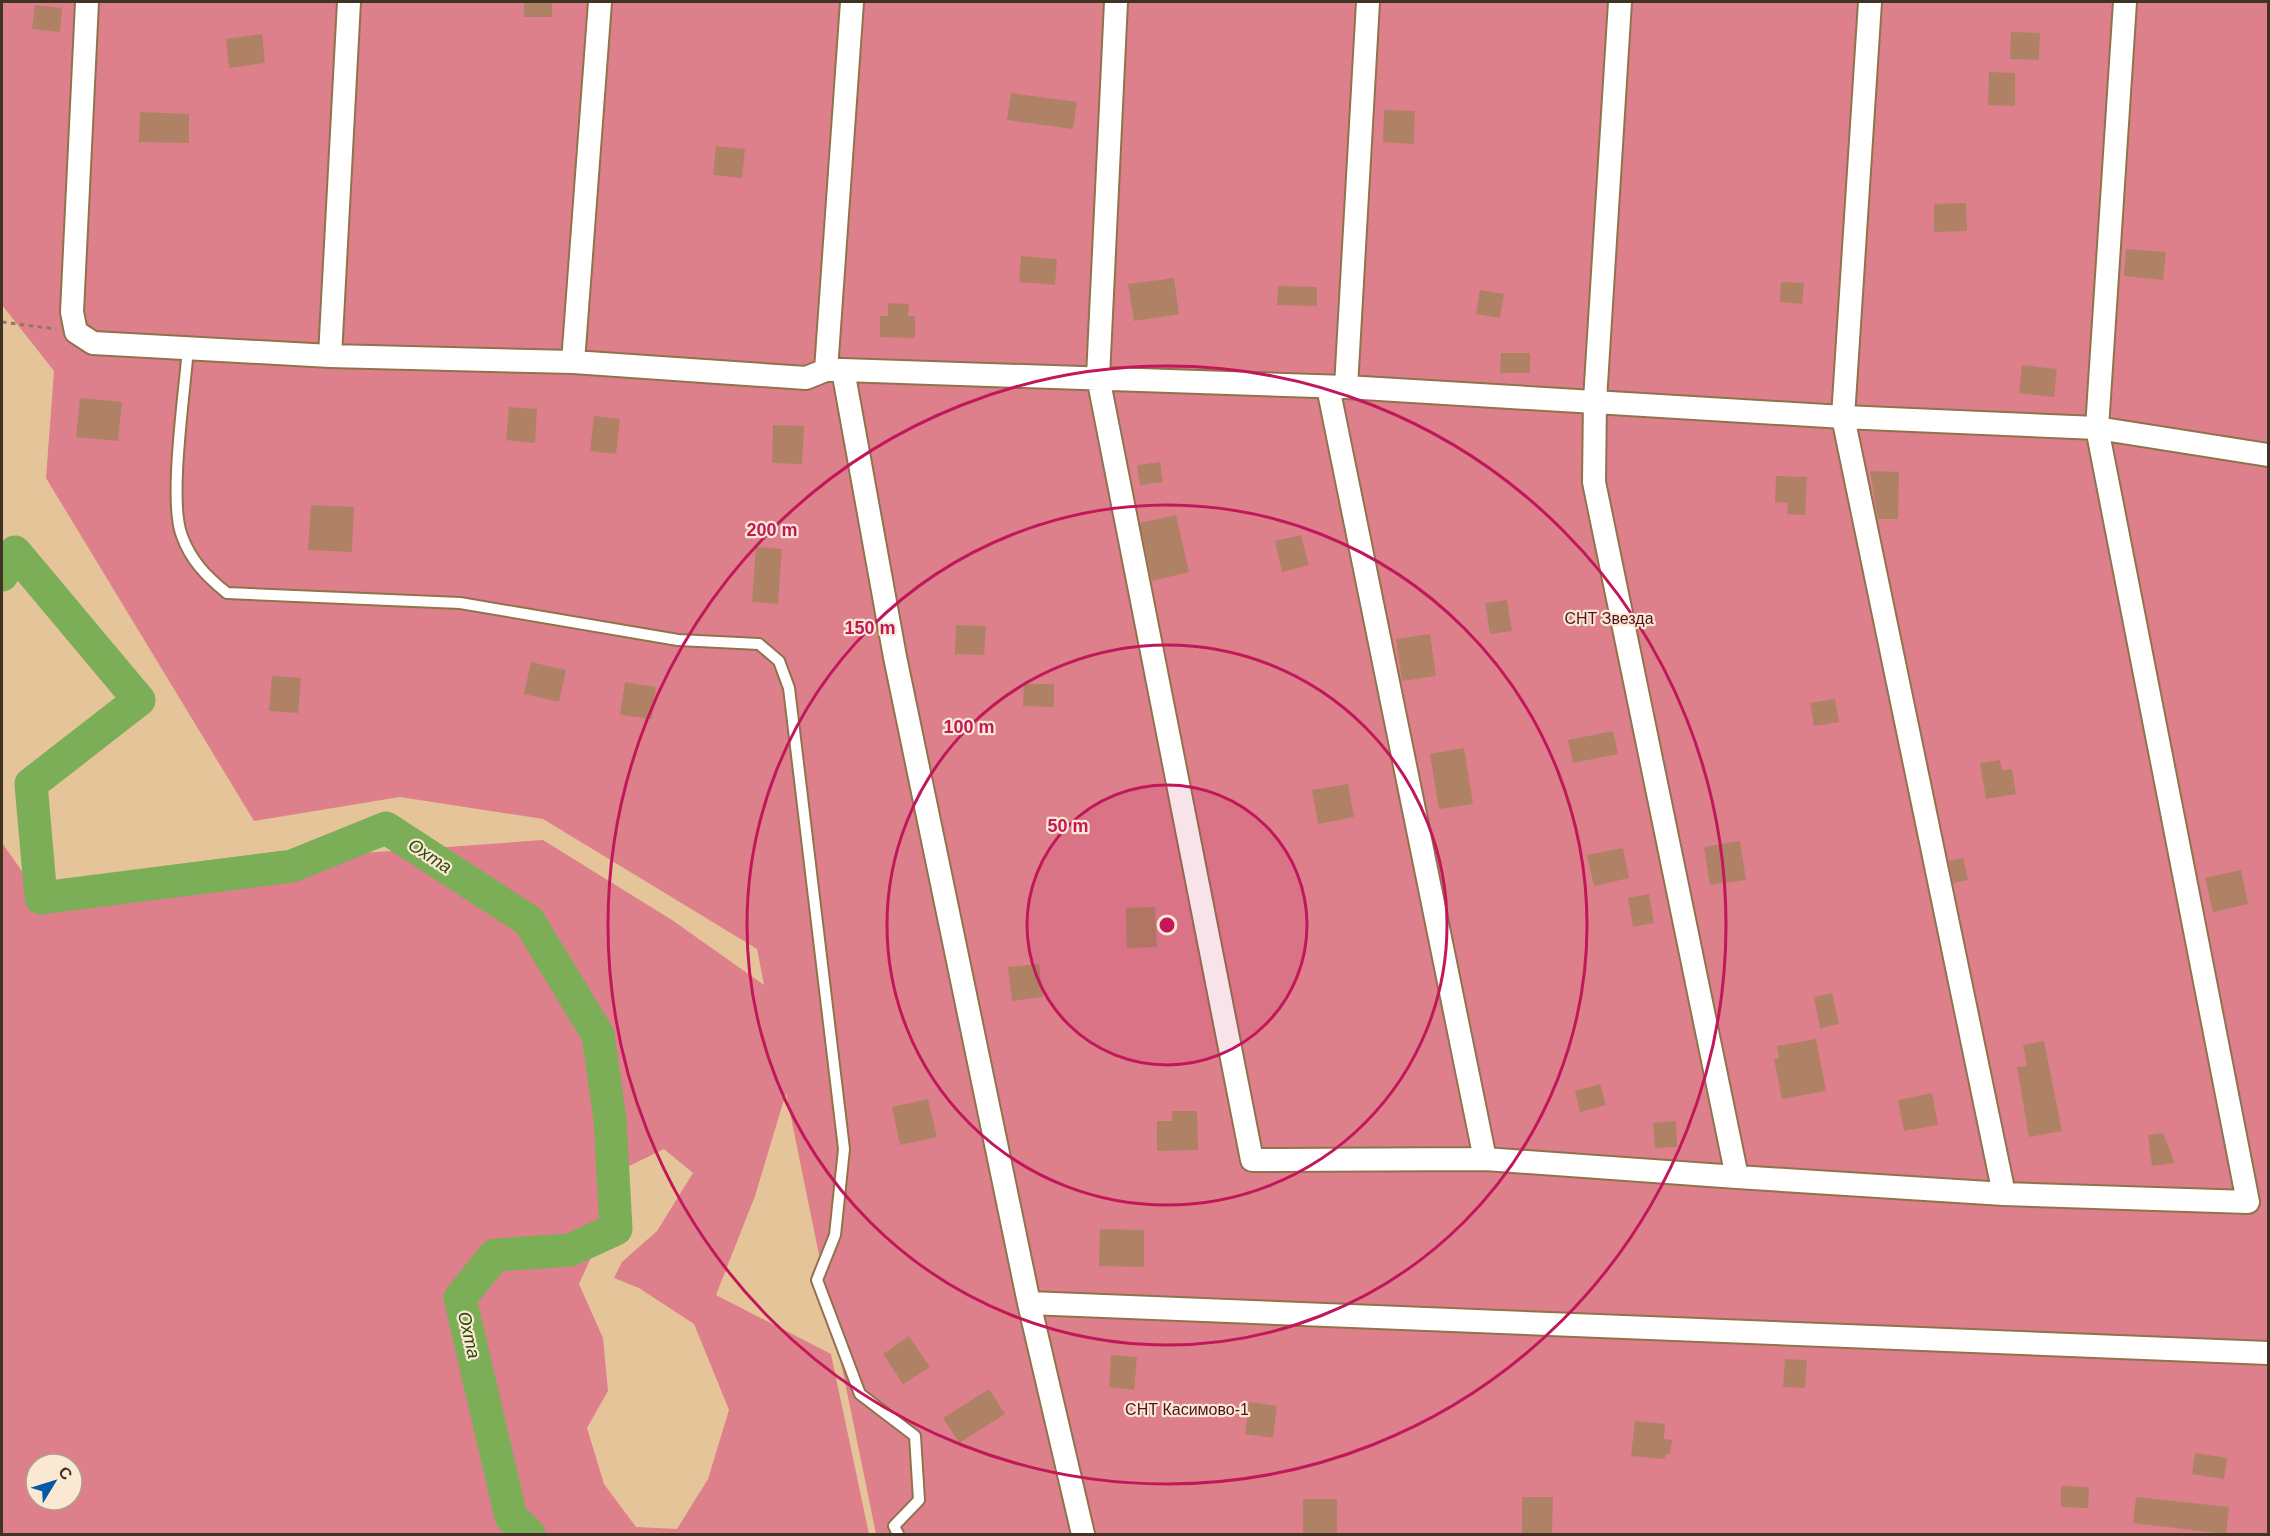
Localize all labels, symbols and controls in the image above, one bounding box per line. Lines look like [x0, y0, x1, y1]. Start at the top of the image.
text: 200 m [746, 520, 798, 540]
park label: СНТ Звезда [1564, 610, 1654, 627]
text: 150 m [844, 618, 896, 638]
text: 100 m [943, 717, 995, 737]
text: 50 m [1047, 816, 1089, 836]
water label: Охта [405, 835, 455, 877]
centre of rings [1157, 915, 1177, 935]
water label: Охта [454, 1310, 484, 1360]
park label: СНТ Касимово-1 [1125, 1401, 1249, 1418]
north arrow [24, 1452, 84, 1512]
text: С [55, 1463, 76, 1483]

